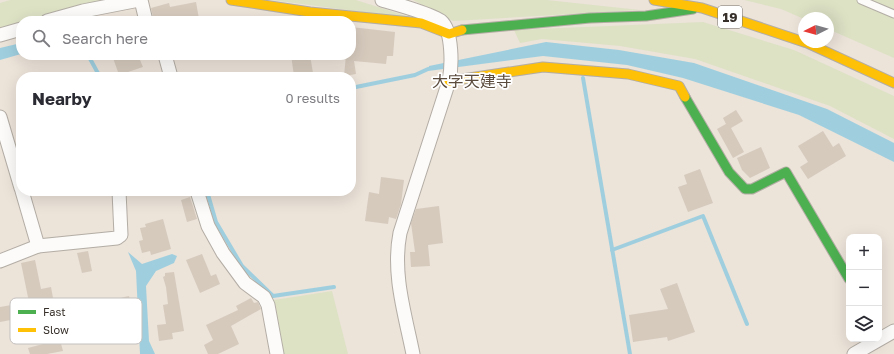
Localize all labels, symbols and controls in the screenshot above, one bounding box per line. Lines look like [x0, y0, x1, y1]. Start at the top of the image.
road number: 19 [718, 6, 742, 28]
north arrow [798, 12, 834, 48]
search box [16, 16, 356, 60]
icon: search [30, 27, 52, 49]
text: Search here [62, 29, 148, 47]
district label: 大字天建寺 [432, 71, 512, 91]
text: Nearby [32, 88, 92, 109]
text: 0 results [285, 90, 340, 106]
map controls [846, 234, 882, 342]
button: + [846, 234, 882, 270]
button: − [846, 270, 882, 306]
legend [10, 298, 142, 344]
text: Fast [43, 305, 66, 318]
button: layers [846, 306, 882, 342]
text: Slow [43, 323, 69, 336]

